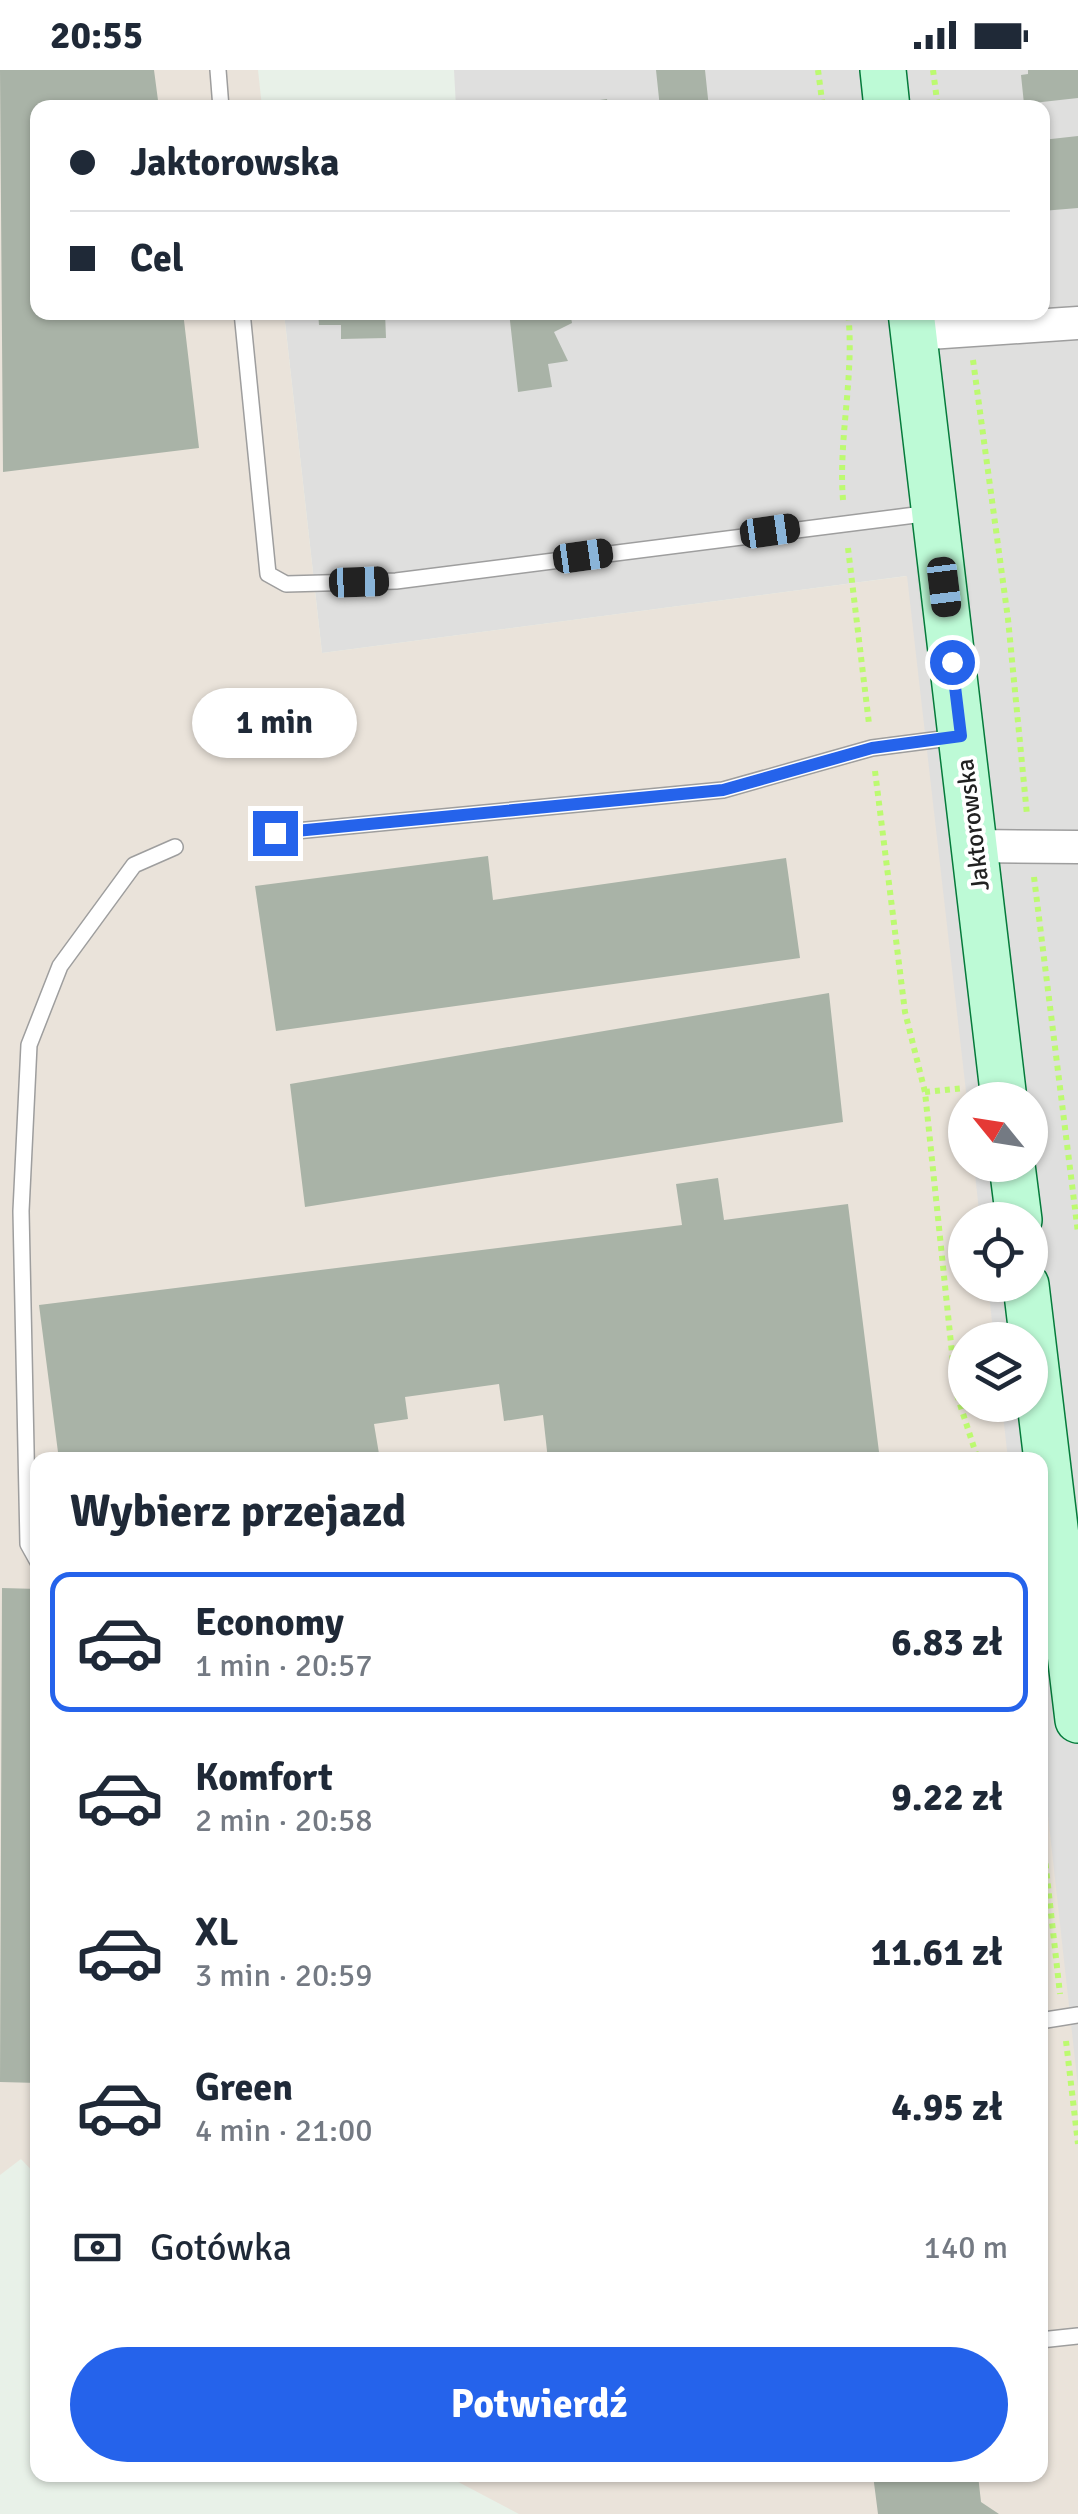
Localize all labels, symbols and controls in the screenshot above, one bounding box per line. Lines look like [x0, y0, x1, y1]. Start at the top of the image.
text: 20:55 [50, 12, 143, 59]
text: Jaktorowska [130, 139, 340, 186]
text: Cel [130, 235, 184, 282]
car [738, 512, 802, 550]
car [551, 537, 615, 575]
car [925, 555, 963, 619]
car [328, 566, 390, 598]
route start [930, 640, 975, 685]
callout: 1 min [192, 688, 358, 758]
text: 1 min [236, 703, 313, 742]
street label: Jaktorowska [949, 757, 996, 893]
route end [253, 811, 298, 856]
north arrow [948, 1082, 1048, 1182]
map controls [948, 1082, 1048, 1422]
button: locate [948, 1202, 1048, 1302]
button: layers [948, 1322, 1048, 1422]
text: Wybierz przejazd [70, 1484, 406, 1539]
icon: car [75, 1597, 165, 1687]
text: Economy [195, 1599, 344, 1646]
text: 6.83 zł [891, 1619, 1003, 1666]
text: 1 min · 20:57 [195, 1646, 373, 1685]
icon: car [75, 1752, 165, 1842]
text: Komfort [195, 1754, 333, 1801]
text: 9.22 zł [891, 1774, 1003, 1821]
text: 2 min · 20:58 [195, 1801, 373, 1840]
icon: car [75, 1907, 165, 1997]
text: XL [195, 1909, 238, 1956]
text: 11.61 zł [871, 1929, 1003, 1976]
text: 3 min · 20:59 [195, 1956, 373, 1995]
icon: car [75, 2062, 165, 2152]
text: Green [195, 2064, 293, 2111]
text: 4.95 zł [891, 2084, 1003, 2131]
text: 4 min · 21:00 [195, 2111, 373, 2150]
icon: cash [70, 2220, 125, 2275]
text: Gotówka [150, 2224, 292, 2271]
text: 140 m [924, 2228, 1008, 2267]
button: Potwierdź [70, 2347, 1008, 2462]

